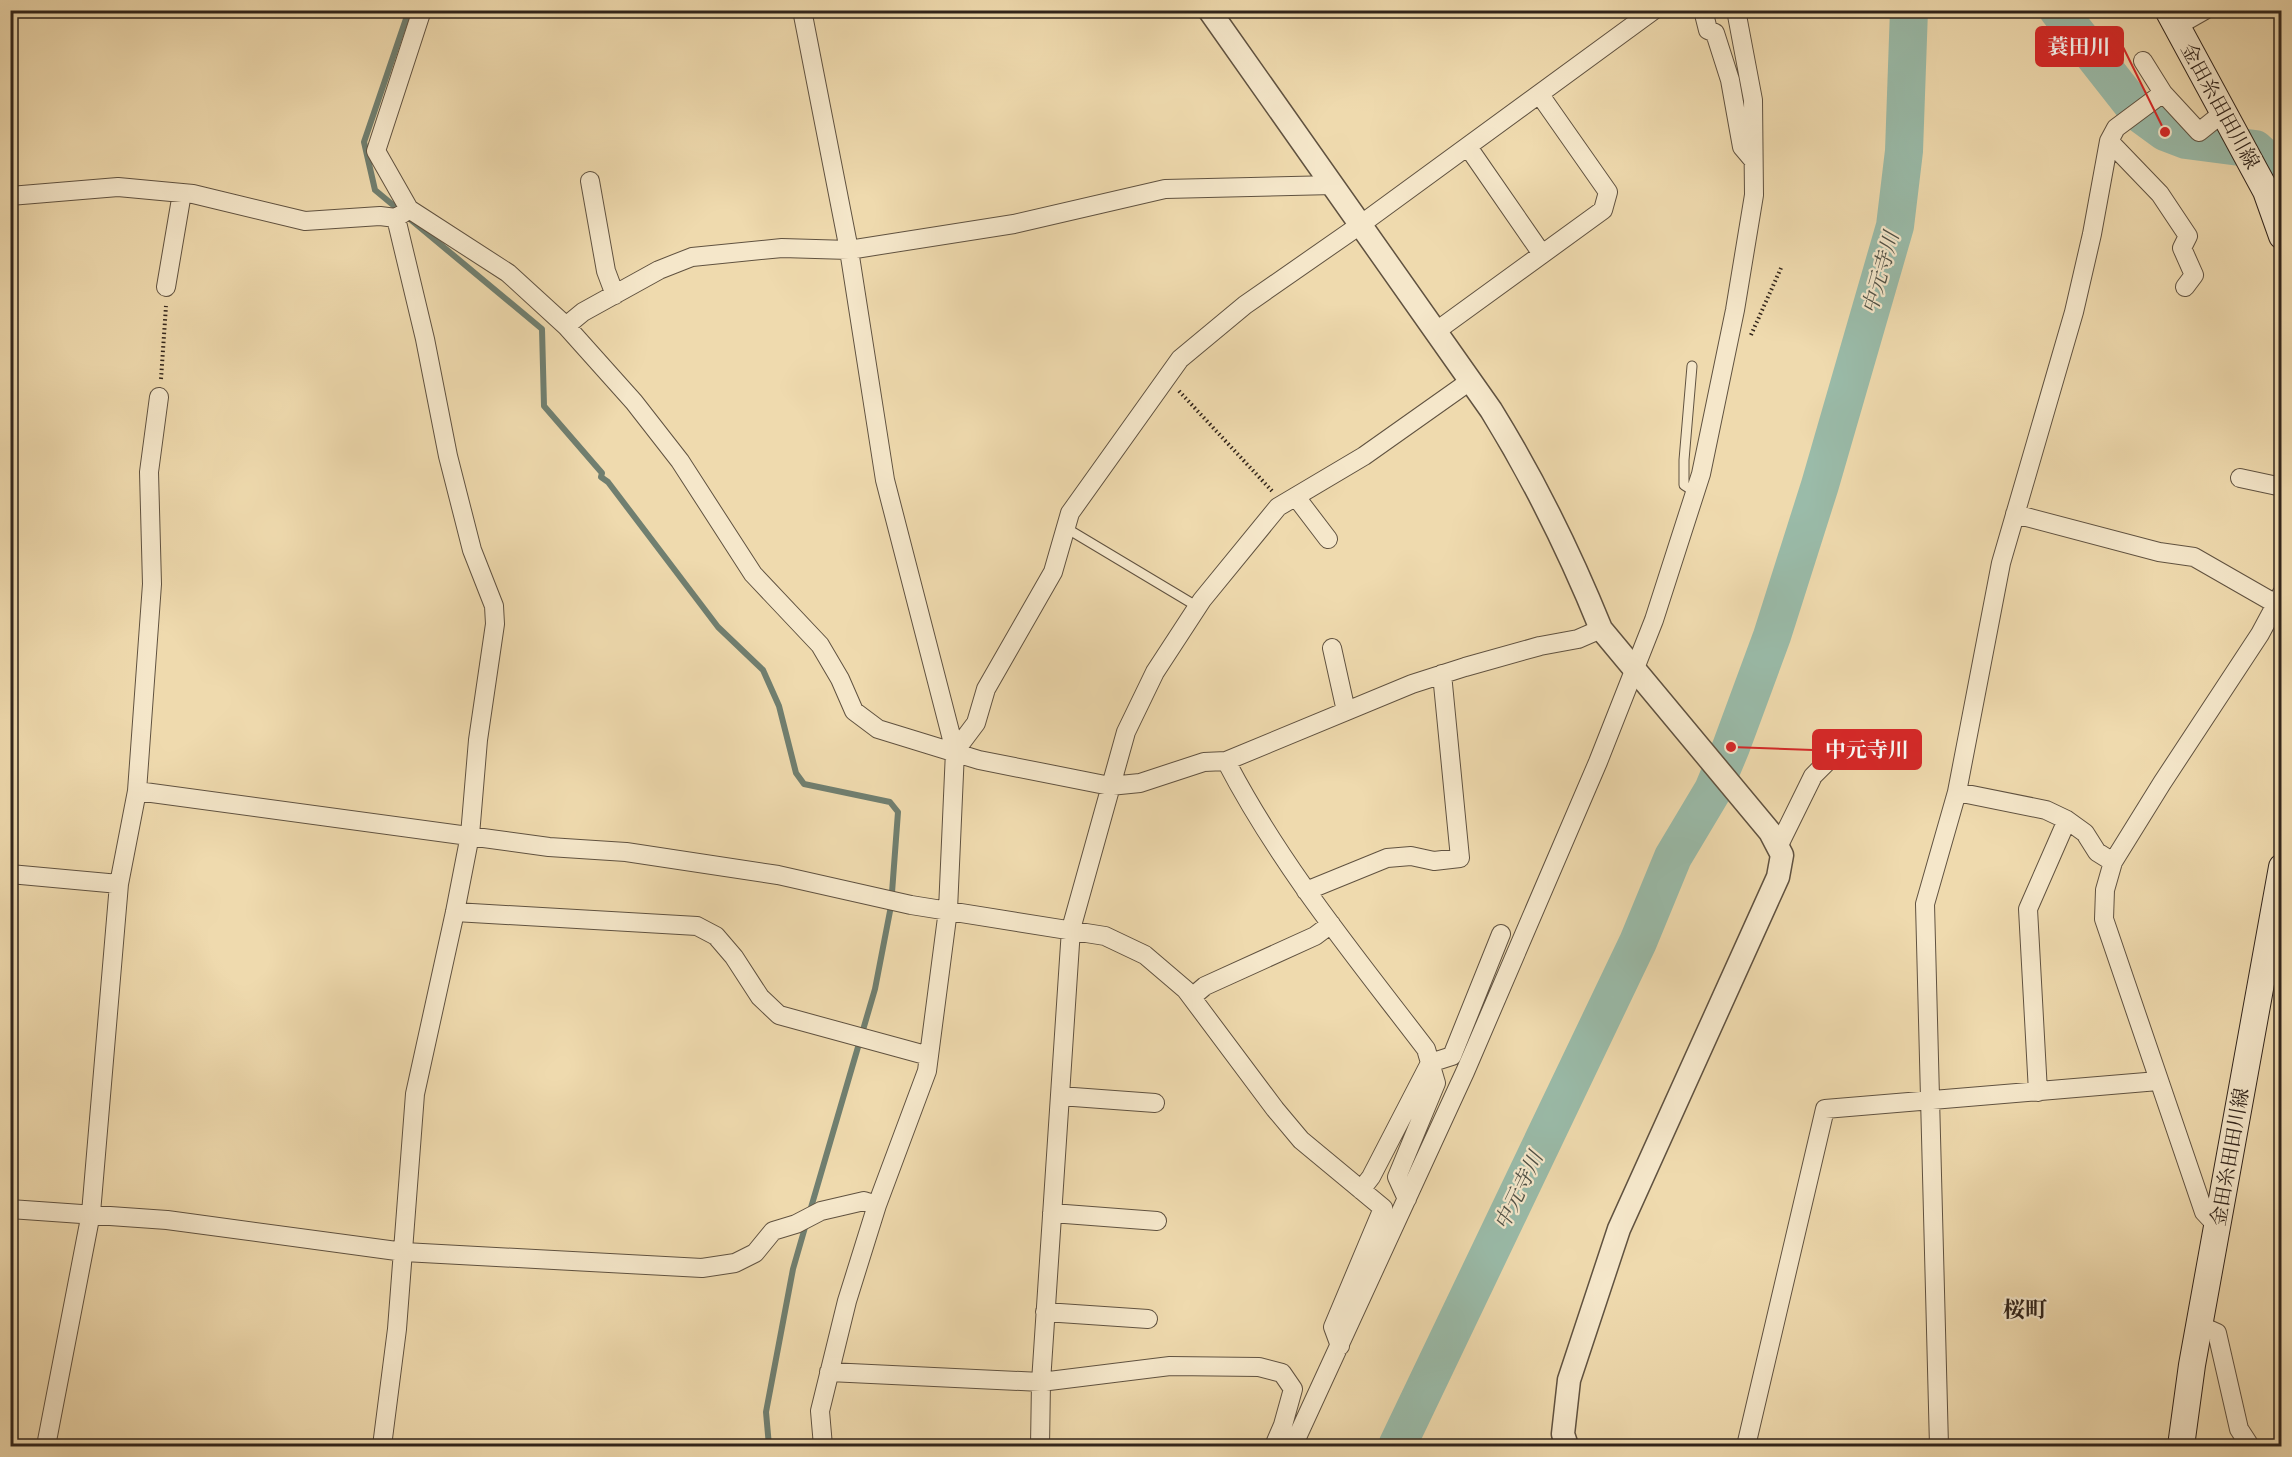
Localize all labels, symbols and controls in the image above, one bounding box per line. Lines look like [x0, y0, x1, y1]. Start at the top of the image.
callout: 蓑田川 [2036, 27, 2123, 66]
text: 蓑田川 [2048, 34, 2111, 61]
street label: 金田糸田田川線 [2175, 39, 2265, 173]
water label: 中元寺川 [1856, 227, 1906, 317]
callout: 中元寺川 [1813, 730, 1921, 769]
text: 中元寺川 [1825, 737, 1909, 764]
street label: 金田糸田田川線 [2206, 1086, 2254, 1228]
water label: 中元寺川 [1488, 1146, 1550, 1235]
district label: 桜町 [2003, 1296, 2047, 1324]

